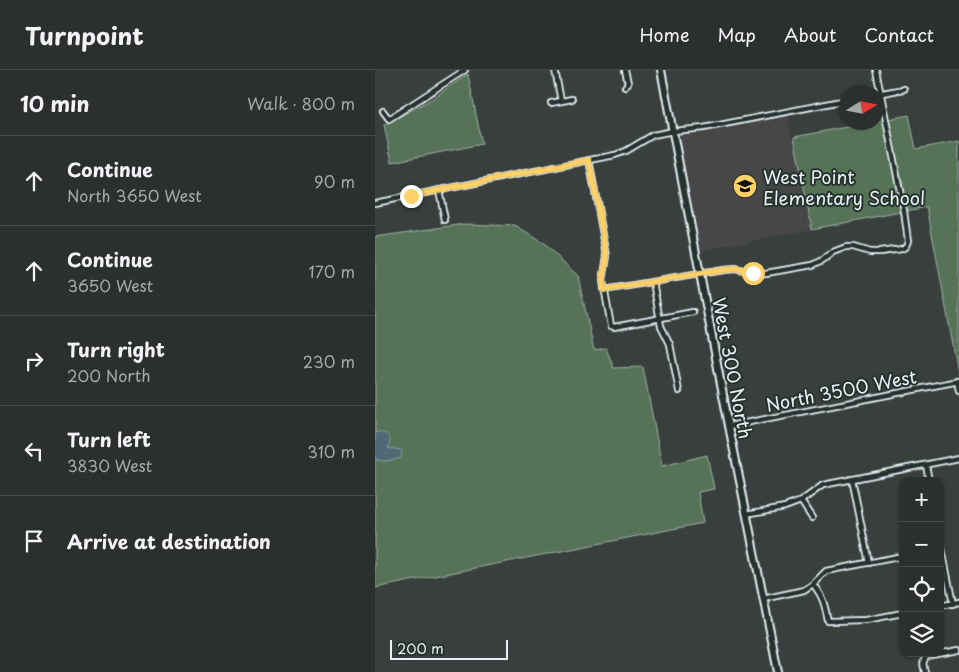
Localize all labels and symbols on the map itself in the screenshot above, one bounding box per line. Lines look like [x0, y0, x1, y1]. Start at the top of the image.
north arrow [839, 85, 884, 130]
place label: West Point Elementary School [763, 163, 925, 211]
school or university icon: West Point Elementary School [732, 173, 758, 199]
route end [400, 185, 423, 208]
route start [742, 262, 765, 285]
street label: West 300 North [706, 295, 760, 441]
street label: North 3500 West [763, 362, 919, 418]
scale bar [390, 637, 507, 660]

